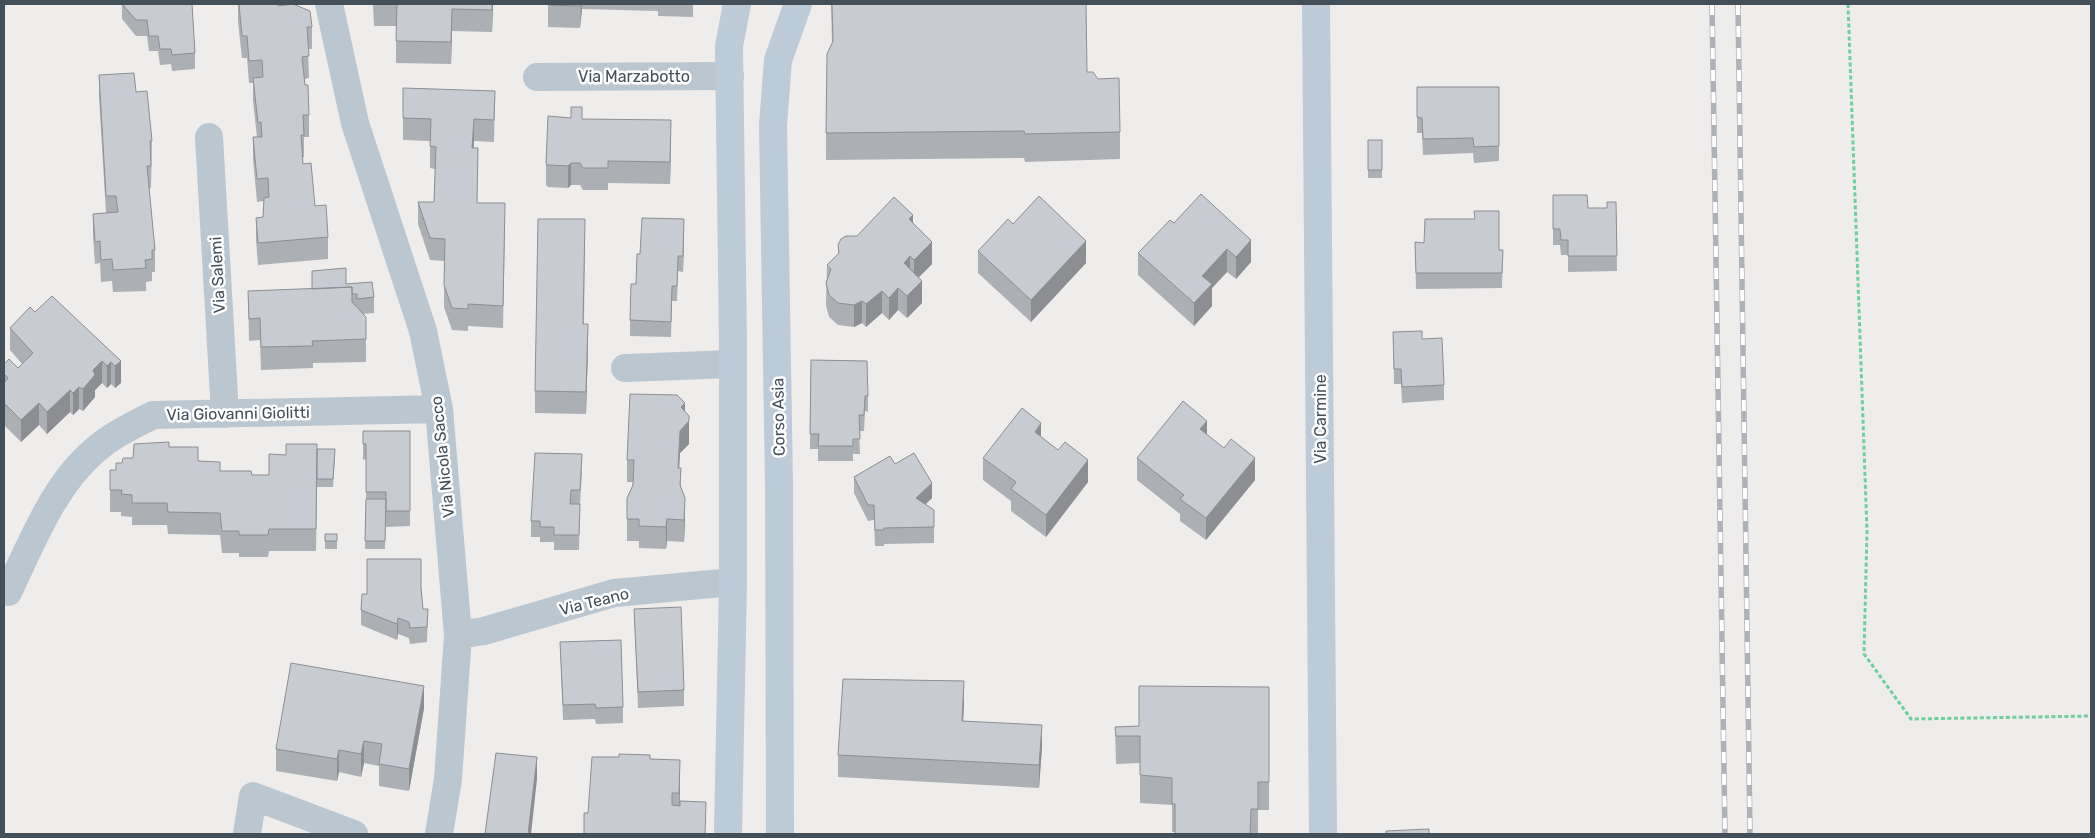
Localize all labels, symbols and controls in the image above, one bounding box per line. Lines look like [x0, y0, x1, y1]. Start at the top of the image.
street label: Via Marzabotto [578, 67, 690, 86]
street label: Via Salemi [206, 236, 229, 314]
street label: Via Carmine [1311, 374, 1330, 464]
street label: Corso Asia [768, 378, 789, 456]
street label: Via Nicola Sacco [427, 395, 458, 519]
street label: Via Giovanni Giolitti [166, 403, 310, 424]
street label: Via Teano [557, 584, 631, 619]

